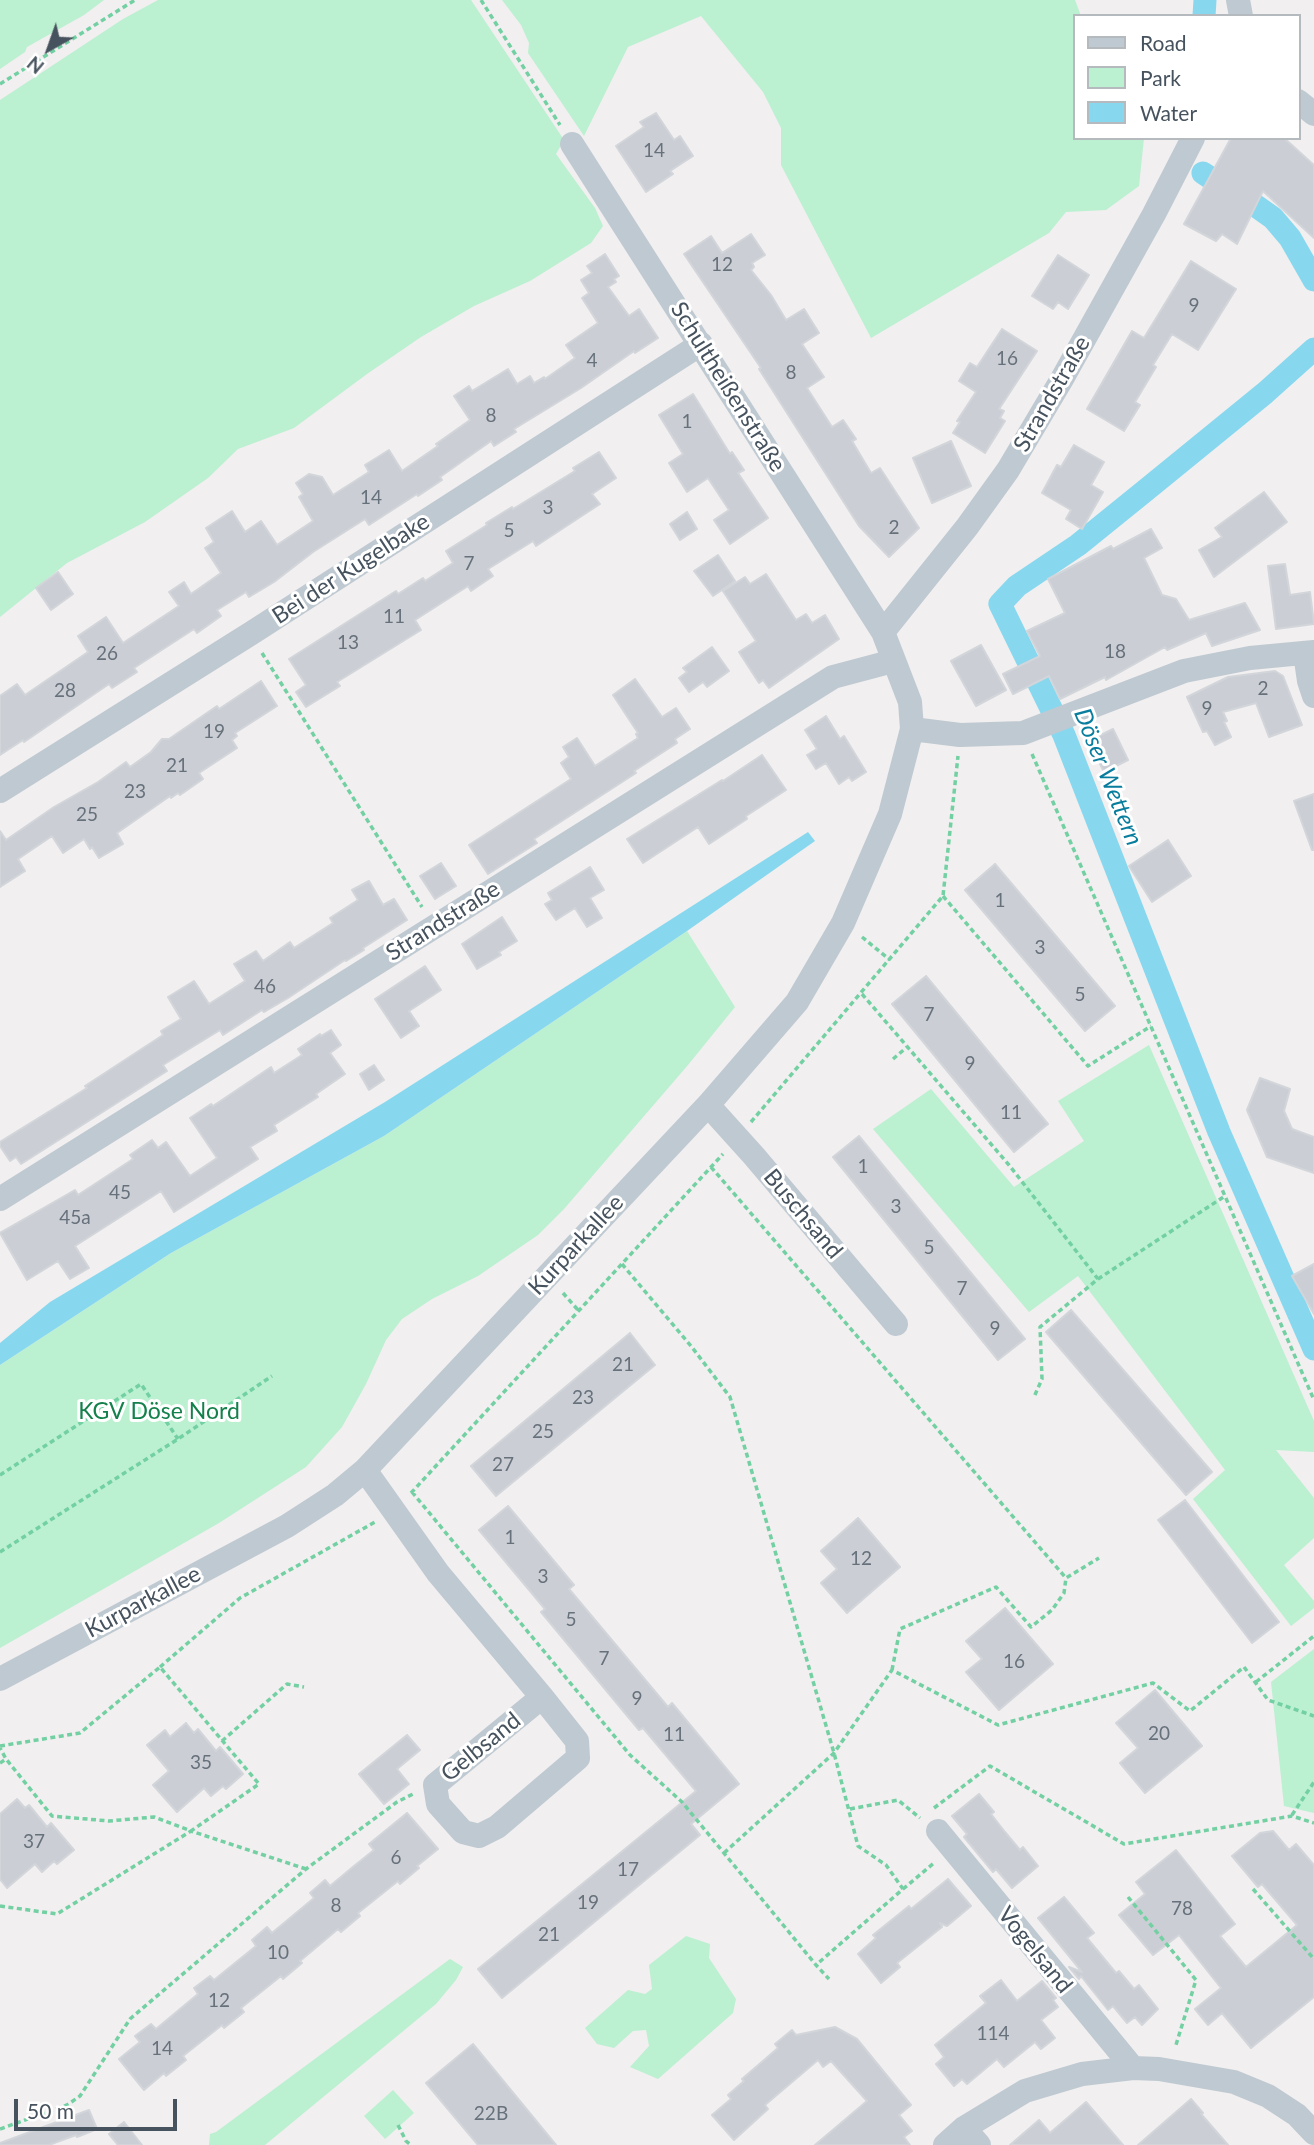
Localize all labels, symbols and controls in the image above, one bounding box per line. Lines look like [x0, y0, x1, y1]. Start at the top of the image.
north arrow [14, 14, 84, 84]
legend [1072, 14, 1300, 140]
text: Road [1140, 30, 1187, 55]
text: N [22, 52, 48, 79]
text: Park [1140, 65, 1181, 90]
text: Water [1140, 100, 1197, 125]
house number: 14 [643, 140, 665, 162]
house number: 12 [711, 254, 733, 276]
house number: 9 [1188, 295, 1200, 317]
street label: Schultheißenstraße [665, 297, 791, 477]
street label: Strandstraße [1008, 331, 1096, 457]
house number: 16 [996, 348, 1018, 370]
house number: 4 [586, 350, 598, 372]
house number: 8 [785, 362, 797, 384]
house number: 8 [485, 405, 497, 427]
house number: 1 [681, 411, 693, 433]
house number: 14 [360, 487, 382, 509]
house number: 3 [542, 497, 554, 519]
street label: Bei der Kugelbake [267, 508, 435, 630]
house number: 2 [888, 517, 900, 539]
house number: 5 [503, 520, 515, 542]
house number: 7 [463, 553, 475, 575]
house number: 11 [383, 606, 405, 628]
house number: 13 [337, 632, 359, 654]
house number: 18 [1104, 641, 1126, 663]
house number: 26 [96, 643, 118, 665]
house number: 2 [1257, 678, 1269, 700]
house number: 28 [54, 680, 76, 702]
house number: 9 [1201, 698, 1213, 720]
water label: Döser Wettern [1067, 704, 1149, 850]
house number: 19 [203, 721, 225, 743]
house number: 21 [166, 755, 188, 777]
house number: 23 [124, 781, 146, 803]
house number: 25 [76, 804, 98, 826]
street label: Strandstraße [381, 875, 505, 967]
house number: 1 [994, 890, 1006, 912]
house number: 3 [1034, 937, 1046, 959]
house number: 46 [254, 976, 276, 998]
house number: 5 [1074, 984, 1086, 1006]
house number: 7 [923, 1004, 935, 1026]
house number: 9 [964, 1053, 976, 1075]
house number: 11 [1000, 1102, 1022, 1124]
house number: 1 [857, 1156, 869, 1178]
street label: Buschsand [758, 1164, 848, 1264]
house number: 45 [109, 1182, 131, 1204]
street label: Kurparkallee [523, 1189, 629, 1301]
house number: 3 [890, 1196, 902, 1218]
house number: 45a [59, 1207, 91, 1229]
house number: 5 [923, 1237, 935, 1259]
house number: 7 [956, 1278, 968, 1300]
house number: 9 [989, 1318, 1001, 1340]
house number: 21 [612, 1354, 634, 1376]
house number: 23 [572, 1387, 594, 1409]
park label: KGV Döse Nord [78, 1398, 240, 1426]
house number: 25 [532, 1421, 554, 1443]
house number: 27 [492, 1454, 514, 1476]
house number: 1 [504, 1527, 516, 1549]
house number: 12 [850, 1548, 872, 1570]
street label: Kurparkallee [81, 1560, 205, 1644]
house number: 3 [537, 1566, 549, 1588]
house number: 5 [565, 1609, 577, 1631]
house number: 7 [598, 1648, 610, 1670]
house number: 16 [1003, 1651, 1025, 1673]
house number: 9 [631, 1688, 643, 1710]
street label: Gelbsand [436, 1707, 526, 1787]
house number: 20 [1148, 1723, 1170, 1745]
house number: 11 [663, 1724, 685, 1746]
house number: 35 [190, 1752, 212, 1774]
house number: 37 [23, 1831, 45, 1853]
house number: 6 [390, 1847, 402, 1869]
house number: 17 [617, 1859, 639, 1881]
house number: 19 [577, 1892, 599, 1914]
house number: 8 [330, 1895, 342, 1917]
house number: 78 [1171, 1898, 1193, 1920]
street label: Vogelsand [992, 1901, 1078, 1999]
house number: 21 [538, 1924, 560, 1946]
house number: 10 [267, 1942, 289, 1964]
house number: 12 [208, 1990, 230, 2012]
house number: 114 [976, 2023, 1010, 2045]
house number: 14 [151, 2038, 173, 2060]
scale bar [18, 2086, 180, 2130]
text: 50 m [27, 2098, 74, 2123]
house number: 22B [474, 2103, 508, 2125]

